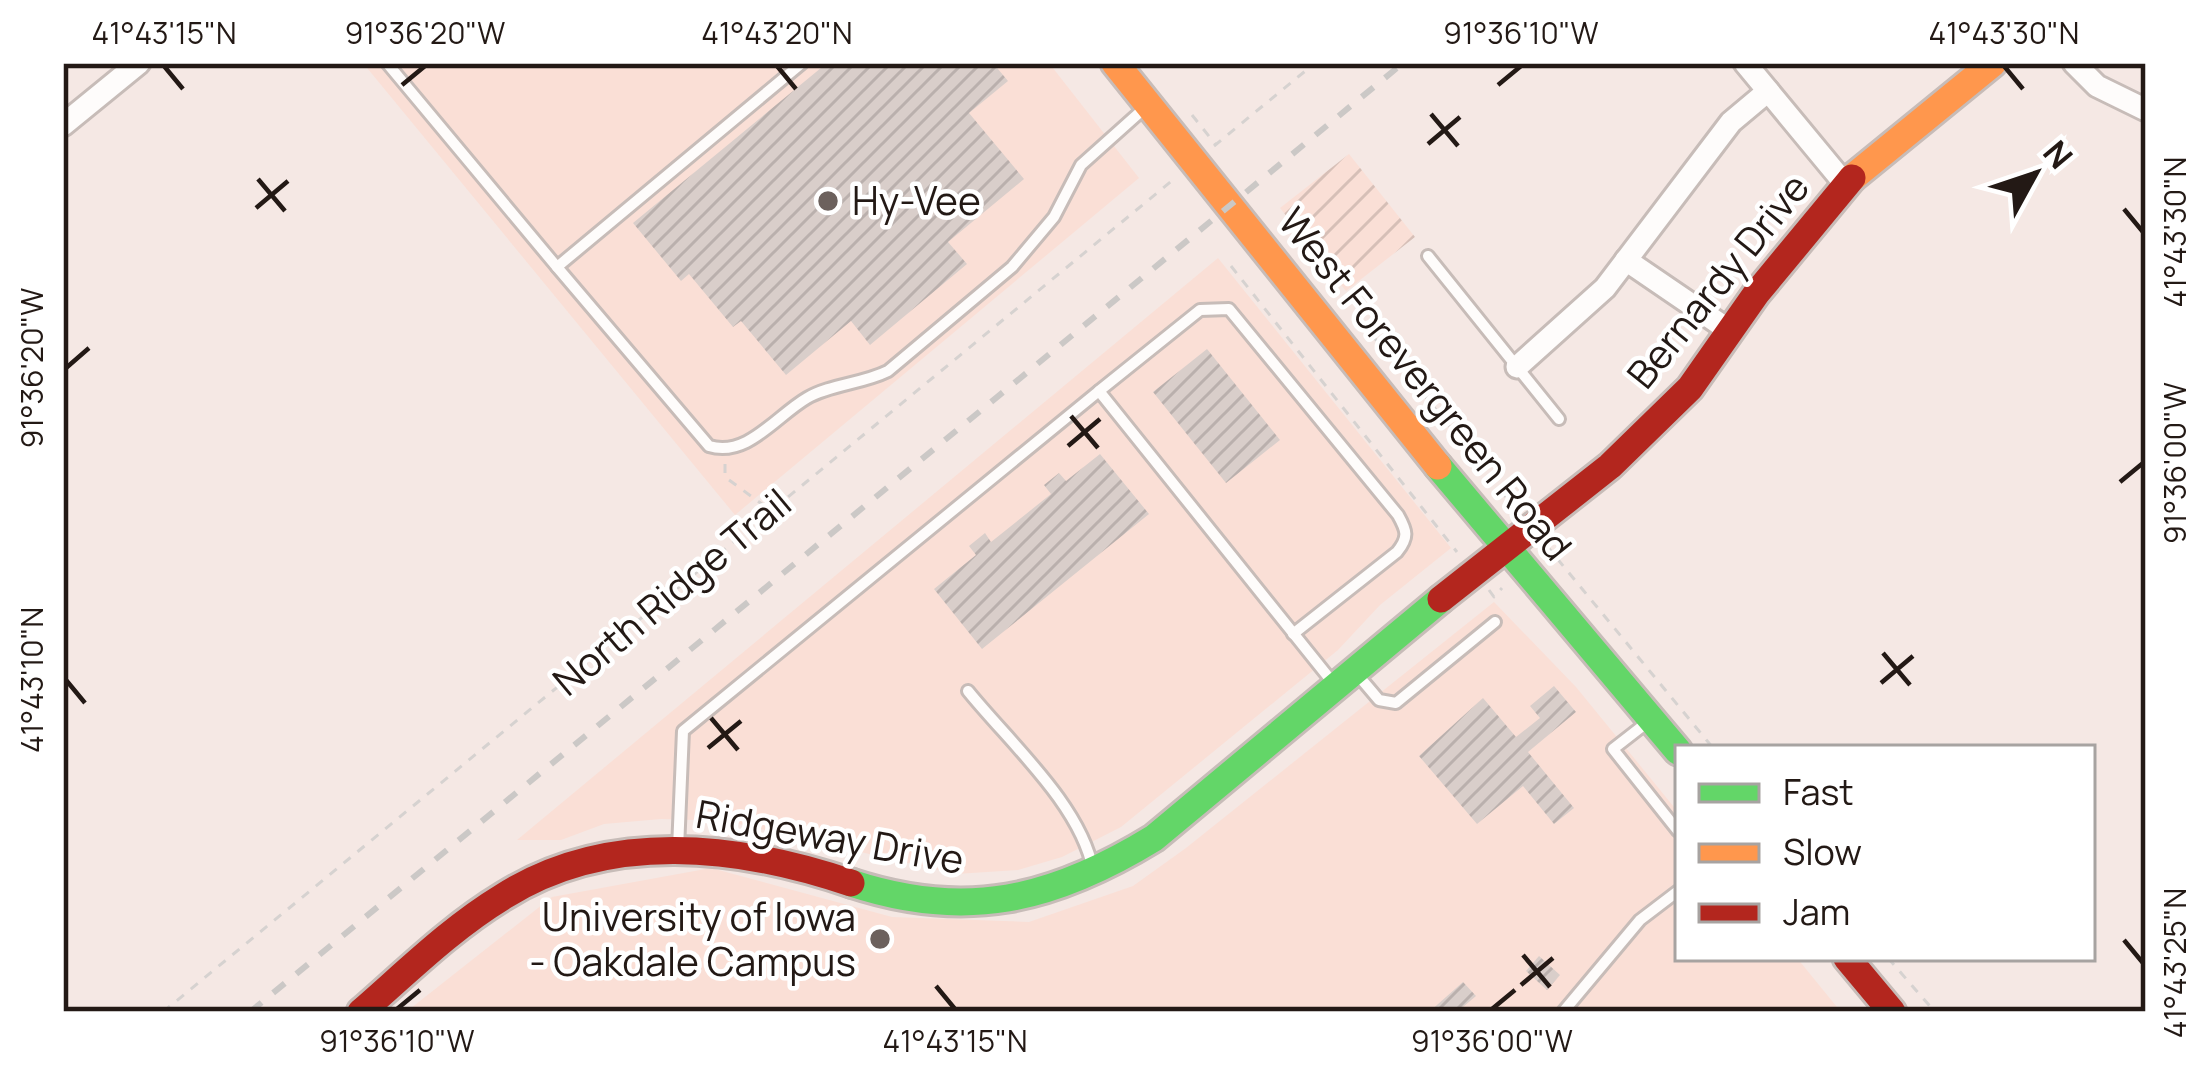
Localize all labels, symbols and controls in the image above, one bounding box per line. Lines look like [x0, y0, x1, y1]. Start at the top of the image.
text: 41°43'15"N [92, 12, 236, 53]
text: 91°36'20"W [345, 12, 505, 53]
text: 41°43'20"N [701, 12, 853, 53]
text: 91°36'10"W [1443, 12, 1599, 53]
text: 41°43'30"N [1929, 12, 2079, 53]
north arrow [1975, 114, 2095, 234]
text: N [2034, 131, 2083, 178]
text: 41°43'30"N [2154, 157, 2195, 307]
street label: Bernardy Drive [1614, 162, 1821, 399]
place label: Hy-Vee [852, 173, 981, 227]
marker: Hy-Vee [815, 188, 841, 214]
street label: West Forevergreen Road [1267, 196, 1585, 571]
text: 91°36'20"W [11, 288, 52, 448]
text: 91°36'00"W [2154, 382, 2195, 544]
street label: North Ridge Trail [541, 476, 802, 707]
text: 41°43'10"N [11, 607, 52, 753]
legend [1675, 745, 2095, 961]
text: Fast [1783, 767, 1854, 816]
street label: Ridgeway Drive [692, 786, 968, 886]
text: Slow [1783, 827, 1862, 876]
text: Jam [1783, 887, 1850, 936]
text: 41°43'25"N [2154, 888, 2195, 1038]
place label: University of Iowa - Oakdale Campus [529, 889, 856, 988]
marker: University of Iowa - Oakdale Campus [867, 926, 893, 952]
text: 91°36'10"W [319, 1020, 475, 1061]
text: 41°43'15"N [883, 1020, 1027, 1061]
text: 91°36'00"W [1411, 1020, 1573, 1061]

